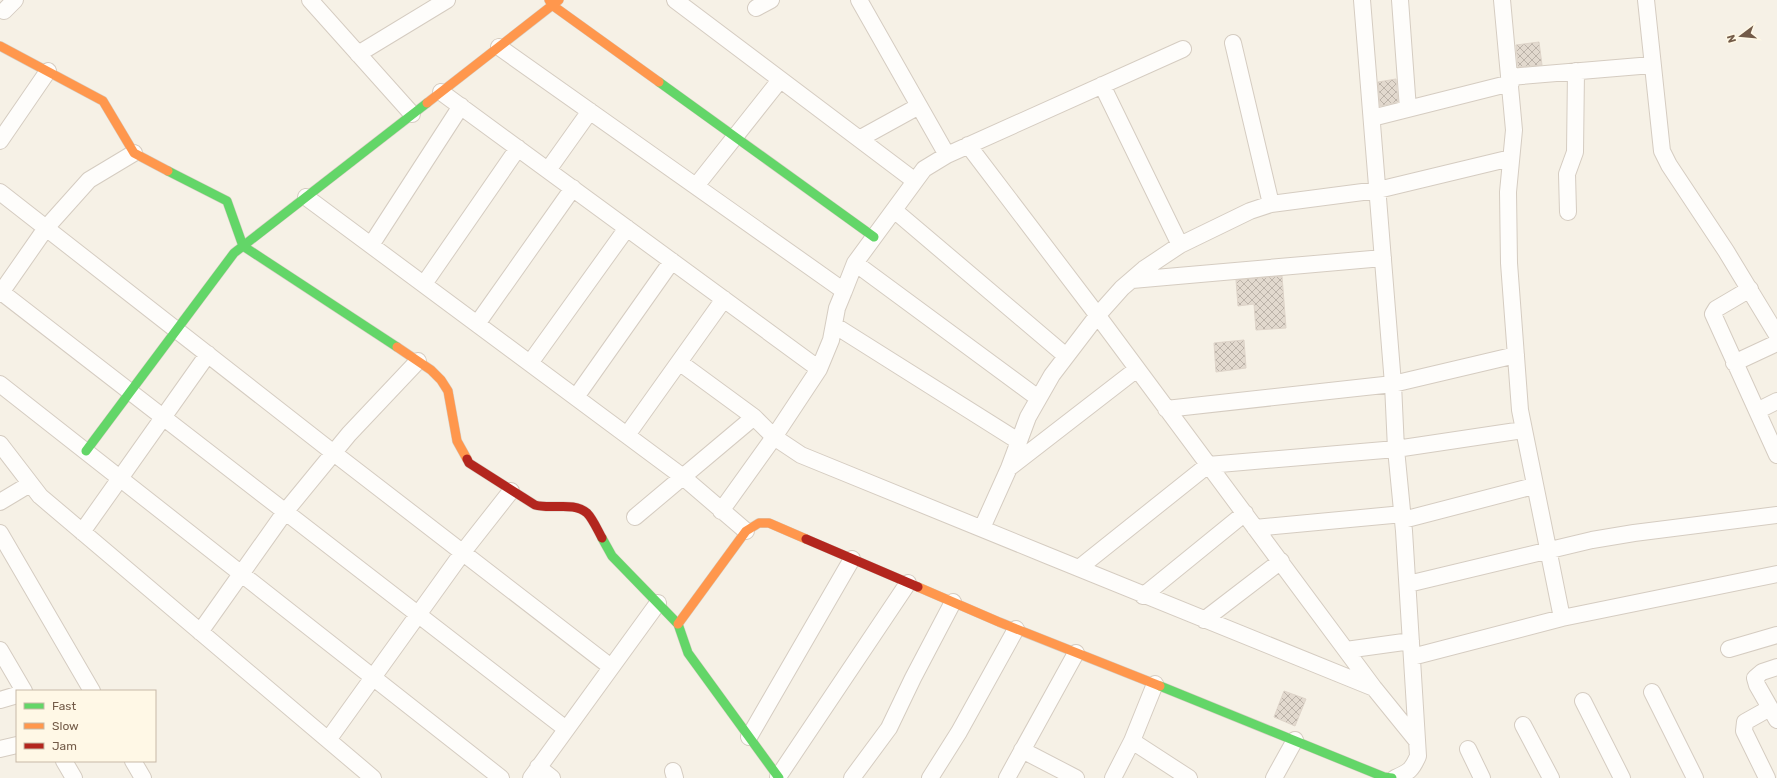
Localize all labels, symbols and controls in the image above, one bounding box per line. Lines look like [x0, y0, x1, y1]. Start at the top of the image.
north arrow [1721, 16, 1761, 56]
text: N [1725, 33, 1739, 44]
legend [16, 690, 156, 762]
text: Fast [52, 699, 76, 713]
text: Slow [52, 719, 79, 733]
text: Jam [52, 739, 77, 753]

